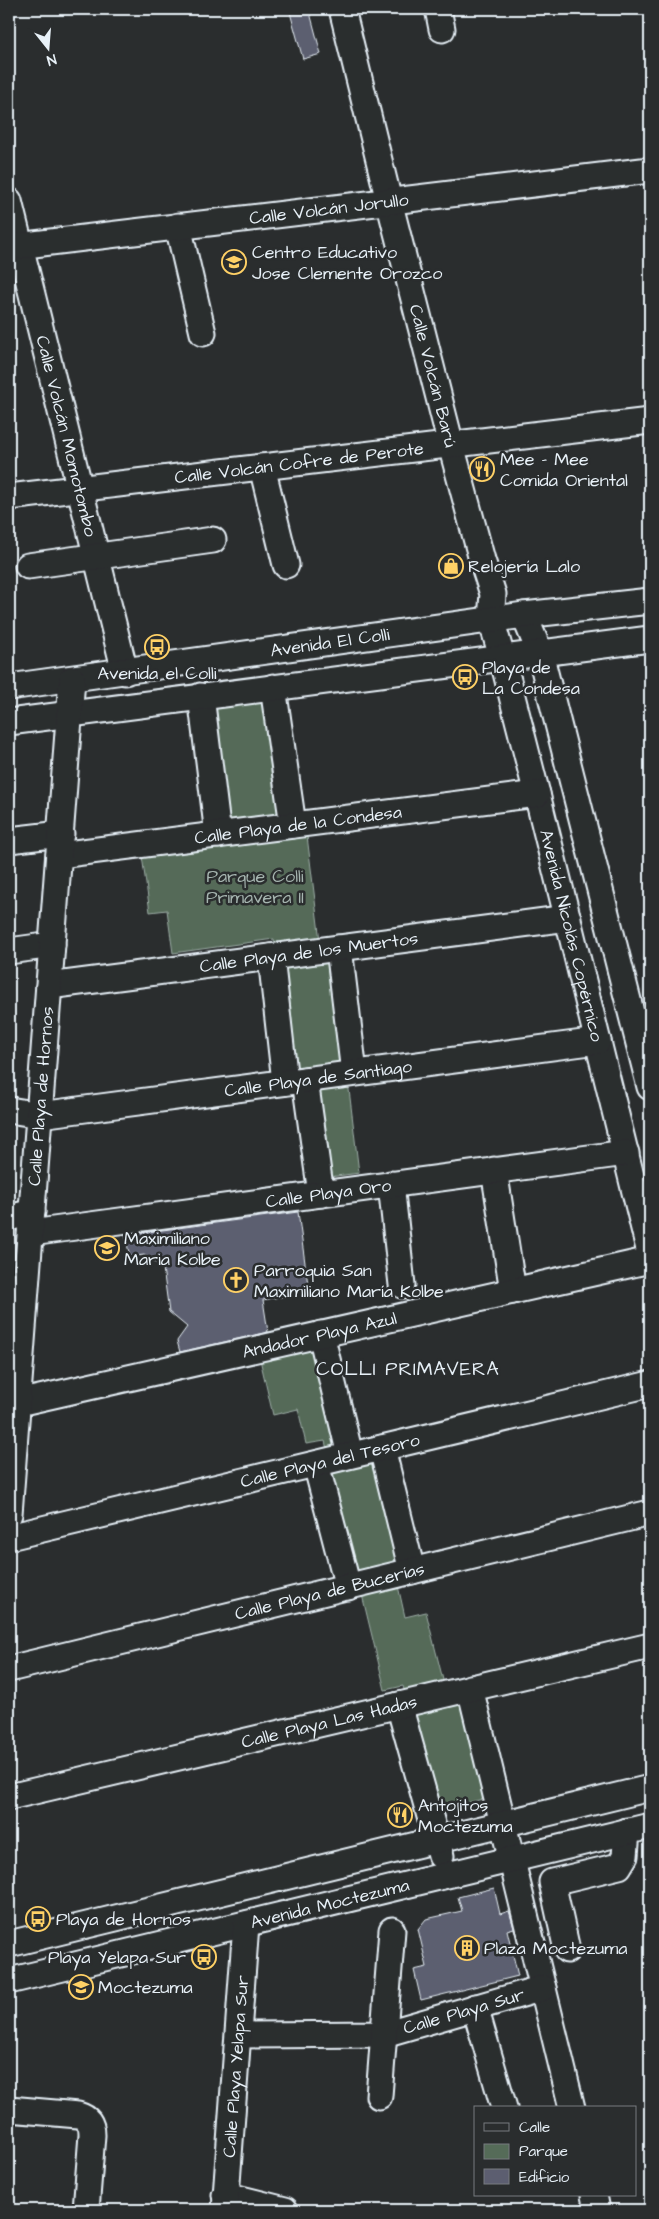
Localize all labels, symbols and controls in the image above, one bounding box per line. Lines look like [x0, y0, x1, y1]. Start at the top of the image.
north arrow [22, 22, 72, 72]
text: N [44, 49, 59, 70]
street label: Calle Volcán Jorullo [248, 187, 410, 231]
place label: Centro Educativo Jose Clemente Orozco [252, 240, 442, 286]
school or university icon: Centro Educativo Jose Clemente Orozco [221, 249, 247, 275]
street label: Calle Volcán Barú [403, 302, 464, 450]
street label: Calle Volcán Momotombo [30, 333, 104, 539]
street label: Calle Volcán Cofre de Perote [173, 435, 425, 490]
place label: Mee - Mee Comida Oriental [500, 447, 628, 493]
restaurant icon: Mee - Mee Comida Oriental [469, 456, 495, 482]
shop icon: Relojería Lalo [438, 553, 464, 579]
place label: Relojería Lalo [468, 554, 580, 579]
street label: Avenida El Colli [269, 621, 391, 663]
bus stop icon: Avenida el Colli [144, 634, 170, 660]
place label: Playa de La Condesa [482, 655, 580, 701]
place label: Avenida el Colli [98, 661, 217, 686]
bus stop icon: Playa de La Condesa [452, 664, 478, 690]
street label: Calle Playa de la Condesa [193, 799, 403, 850]
street label: Avenida Nicolás Copérnico [534, 827, 610, 1044]
park label: Parque Colli Primavera II [206, 864, 304, 910]
street label: Calle Playa de los Muertos [198, 925, 419, 979]
street label: Calle Playa de Hornos [21, 1006, 60, 1187]
street label: Calle Playa de Santiago [223, 1053, 413, 1103]
street label: Calle Playa Oro [264, 1172, 393, 1214]
place label: Maximiliano Maria Kolbe [124, 1226, 221, 1272]
school or university icon: Maximiliano Maria Kolbe [94, 1235, 120, 1261]
place label: Parroquia San Maximiliano María Kolbe [254, 1258, 444, 1304]
church icon: Parroquia San Maximiliano María Kolbe [223, 1267, 249, 1293]
street label: Andador Playa Azul [240, 1305, 399, 1364]
district label: COLLI PRIMAVERA [316, 1356, 500, 1383]
street label: Calle Playa del Tesoro [238, 1427, 422, 1494]
street label: Calle Playa de Bucerías [232, 1556, 427, 1626]
street label: Calle Playa Las Hadas [239, 1689, 420, 1754]
place label: Antojitos Moctezuma [418, 1793, 513, 1839]
restaurant icon: Antojitos Moctezuma [387, 1802, 413, 1828]
street label: Avenida Moctezuma [248, 1872, 412, 1935]
bus stop icon: Playa de Hornos [25, 1906, 51, 1932]
place label: Playa de Hornos [56, 1907, 191, 1933]
building icon: Plaza Moctezuma [454, 1935, 480, 1961]
place label: Plaza Moctezuma [484, 1936, 627, 1961]
bus stop icon: Playa Yelapa Sur [191, 1944, 217, 1970]
place label: Playa Yelapa Sur [48, 1945, 186, 1971]
school or university icon: Moctezuma [68, 1974, 94, 2000]
street label: Calle Playa Yelapa Sur [216, 1974, 255, 2158]
place label: Moctezuma [98, 1975, 193, 2000]
street label: Calle Playa Sur [400, 1982, 527, 2040]
legend [474, 2106, 636, 2196]
text: Calle [519, 2117, 550, 2138]
text: Parque [519, 2141, 568, 2162]
text: Edificio [519, 2167, 570, 2188]

